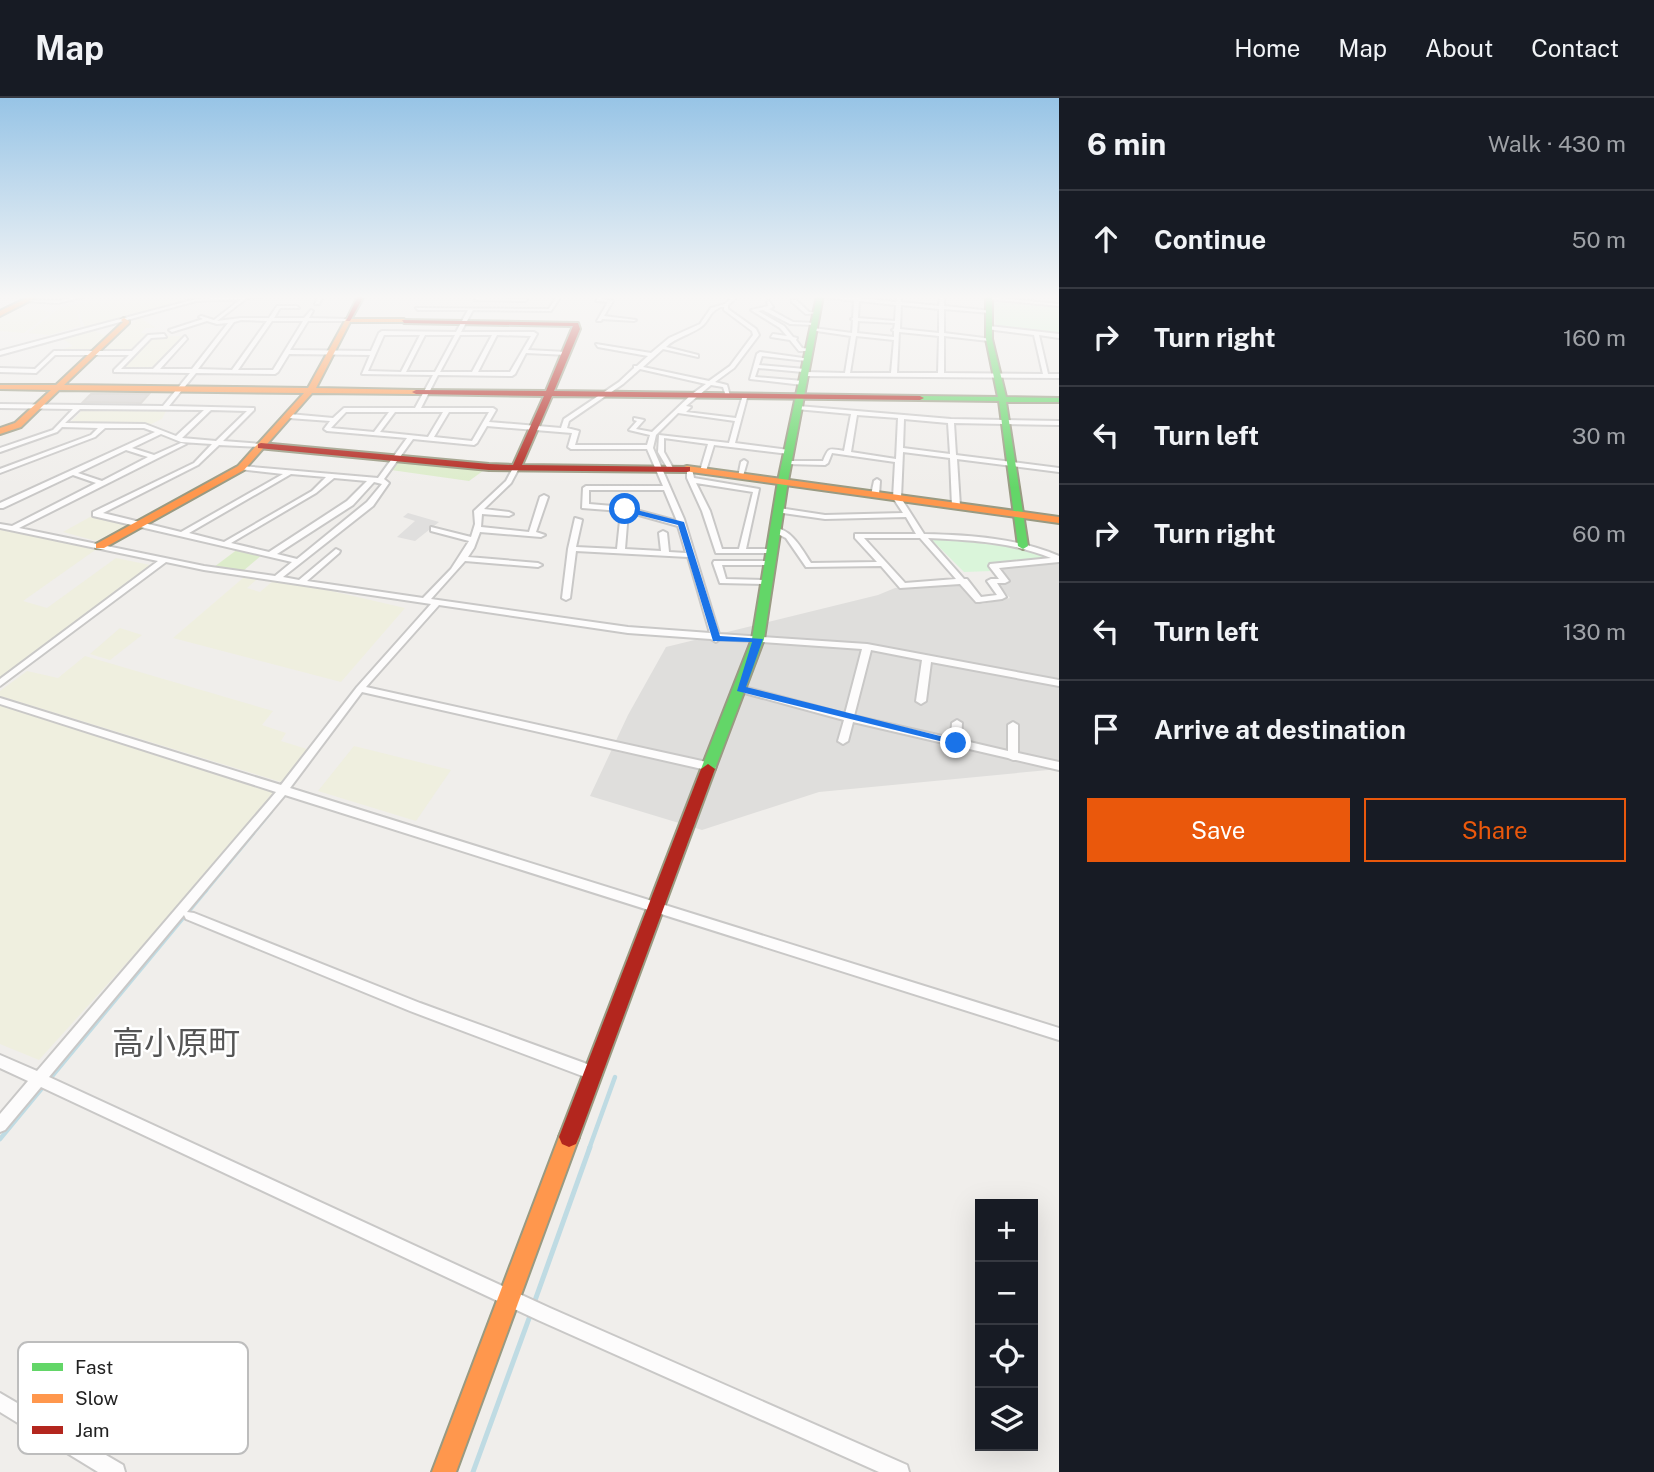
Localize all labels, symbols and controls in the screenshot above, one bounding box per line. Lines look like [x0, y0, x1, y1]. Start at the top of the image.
text: Map [35, 29, 104, 67]
text: Home [1234, 34, 1300, 62]
text: Map [1338, 34, 1387, 62]
text: About [1425, 34, 1493, 62]
text: Contact [1531, 34, 1619, 62]
text: 6 min [1087, 126, 1166, 162]
text: Walk · 430 m [1488, 130, 1626, 157]
icon: ahead [1087, 220, 1125, 258]
text: Continue [1154, 224, 1266, 255]
text: 50 m [1572, 226, 1626, 253]
icon: right [1087, 318, 1125, 356]
text: Turn right [1154, 322, 1276, 353]
text: 160 m [1563, 324, 1626, 351]
icon: left [1087, 416, 1125, 454]
text: Turn left [1154, 420, 1259, 451]
text: 30 m [1572, 422, 1626, 449]
route start [609, 493, 640, 524]
icon: right [1087, 514, 1125, 552]
text: Turn right [1154, 518, 1276, 549]
text: 60 m [1572, 520, 1626, 547]
icon: left [1087, 612, 1125, 650]
text: Turn left [1154, 616, 1259, 647]
text: 130 m [1563, 618, 1626, 645]
icon: arrive [1087, 710, 1125, 748]
text: Arrive at destination [1154, 714, 1406, 745]
route end [940, 727, 971, 758]
button: Save [1087, 798, 1350, 862]
button: Share [1364, 798, 1626, 862]
district label: 高小原町 [112, 1024, 240, 1061]
map controls [975, 1199, 1038, 1451]
button: + [975, 1199, 1038, 1262]
button: − [975, 1262, 1038, 1325]
button: locate [975, 1325, 1038, 1388]
legend [18, 1342, 248, 1454]
text: Fast [75, 1356, 113, 1378]
text: Slow [75, 1387, 119, 1409]
button: layers [975, 1388, 1038, 1451]
text: Jam [75, 1419, 109, 1441]

